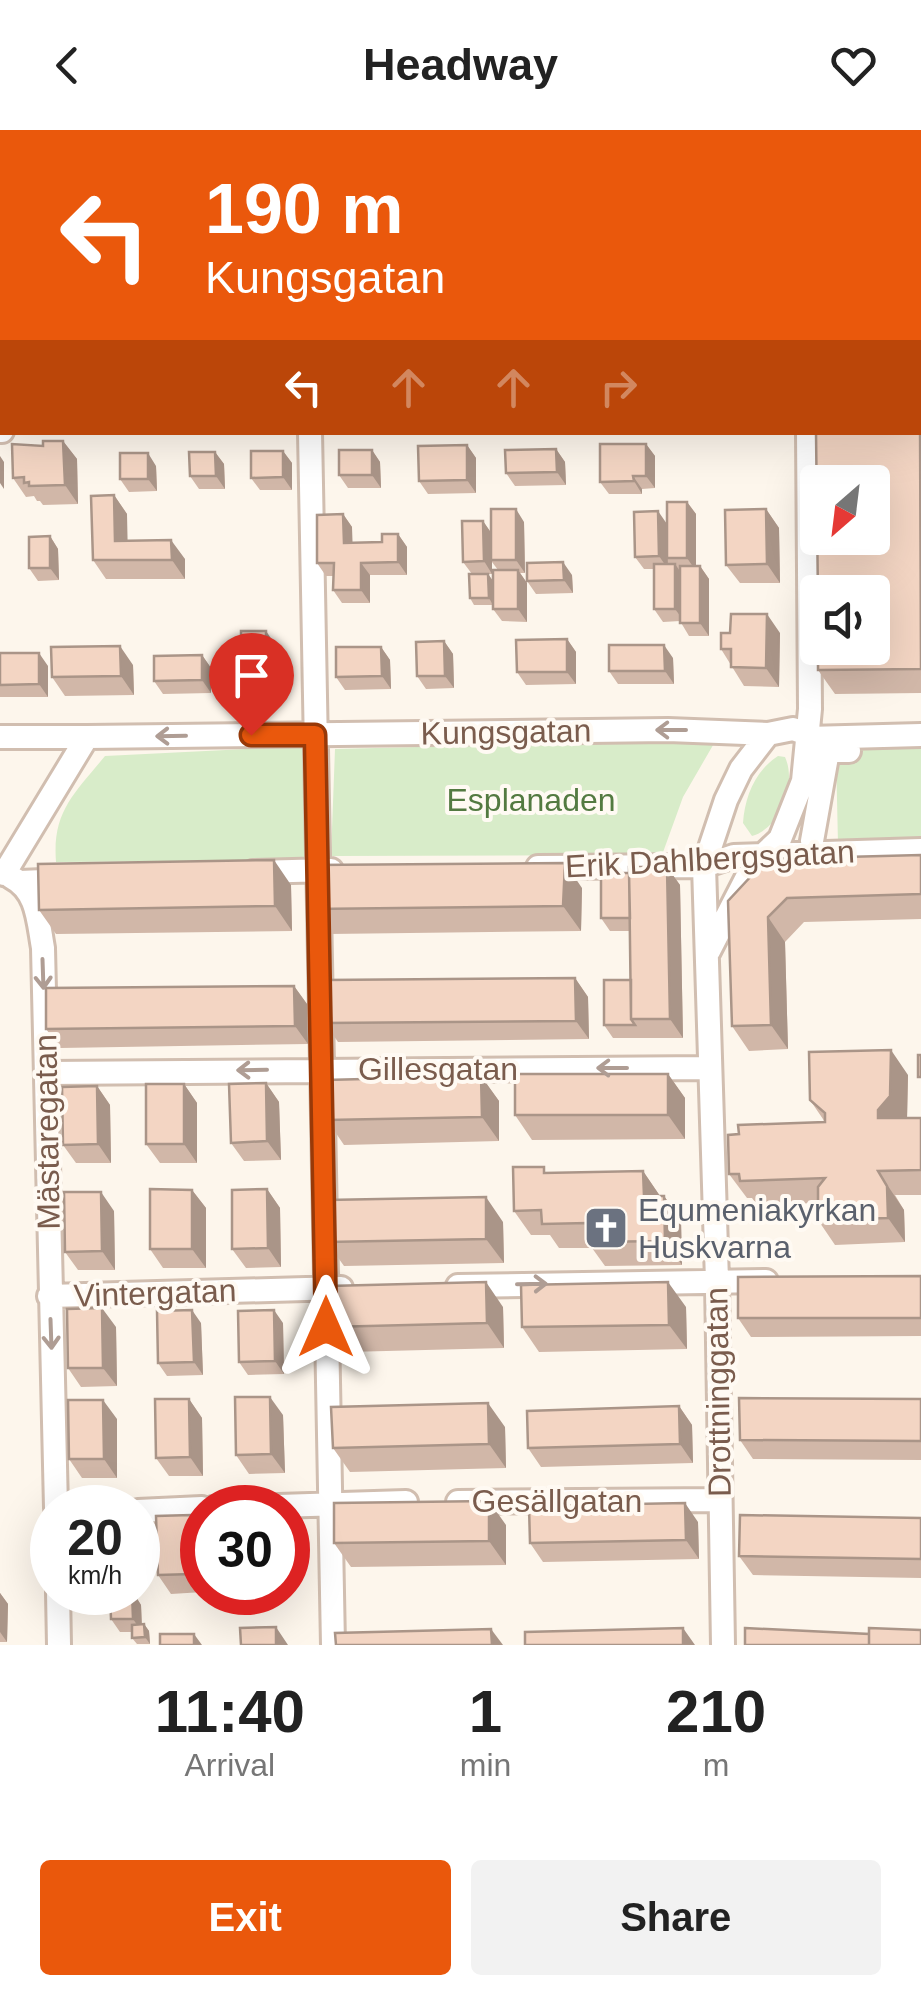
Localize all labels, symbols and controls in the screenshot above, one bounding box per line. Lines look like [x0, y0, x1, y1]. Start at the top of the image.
icon: back [40, 38, 95, 93]
icon: heart [826, 38, 881, 93]
text: Headway [363, 39, 558, 90]
icon: left [40, 170, 170, 300]
text: 190 m [205, 170, 403, 248]
text: Kungsgatan [205, 252, 445, 303]
icon: left [276, 360, 331, 415]
icon: ahead [381, 360, 436, 415]
icon: ahead [486, 360, 541, 415]
icon: right [591, 360, 646, 415]
north arrow [800, 465, 890, 555]
map controls [800, 465, 890, 665]
button: sound [800, 575, 890, 665]
pin [209, 633, 294, 736]
icon: arrive [224, 648, 279, 703]
street label: Kungsgatan [420, 713, 592, 751]
one-way arrow [656, 720, 688, 740]
one-way arrow [156, 726, 188, 746]
park label: Esplanaden [446, 782, 616, 818]
street label: Erik Dahlbergsgatan [564, 833, 856, 885]
one-way arrow [34, 957, 53, 989]
street label: Mästaregatan [27, 1034, 67, 1230]
street label: Gillesgatan [358, 1051, 518, 1087]
one-way arrow [597, 1058, 630, 1078]
one-way arrow [237, 1060, 270, 1080]
place label: Equmeniakyrkan Huskvarna [638, 1192, 876, 1265]
church icon: Equmeniakyrkan Huskvarna [583, 1205, 629, 1251]
street label: Vintergatan [73, 1272, 237, 1314]
position arrow [274, 1275, 378, 1379]
one-way arrow [515, 1275, 547, 1294]
street label: Drottninggatan [698, 1287, 738, 1497]
one-way arrow [41, 1317, 60, 1349]
street label: Gesällgatan [472, 1483, 642, 1519]
speed limit sign: 30 [180, 1485, 310, 1615]
text: 20 [67, 1510, 123, 1566]
text: km/h [68, 1561, 122, 1589]
text: 11:40 [155, 1678, 305, 1745]
text: 1 [469, 1678, 502, 1745]
text: 210 [666, 1678, 766, 1745]
text: Arrival [185, 1747, 275, 1783]
text: min [460, 1747, 511, 1783]
text: m [703, 1747, 729, 1783]
button: Exit [40, 1860, 451, 1975]
button: Share [471, 1860, 881, 1975]

